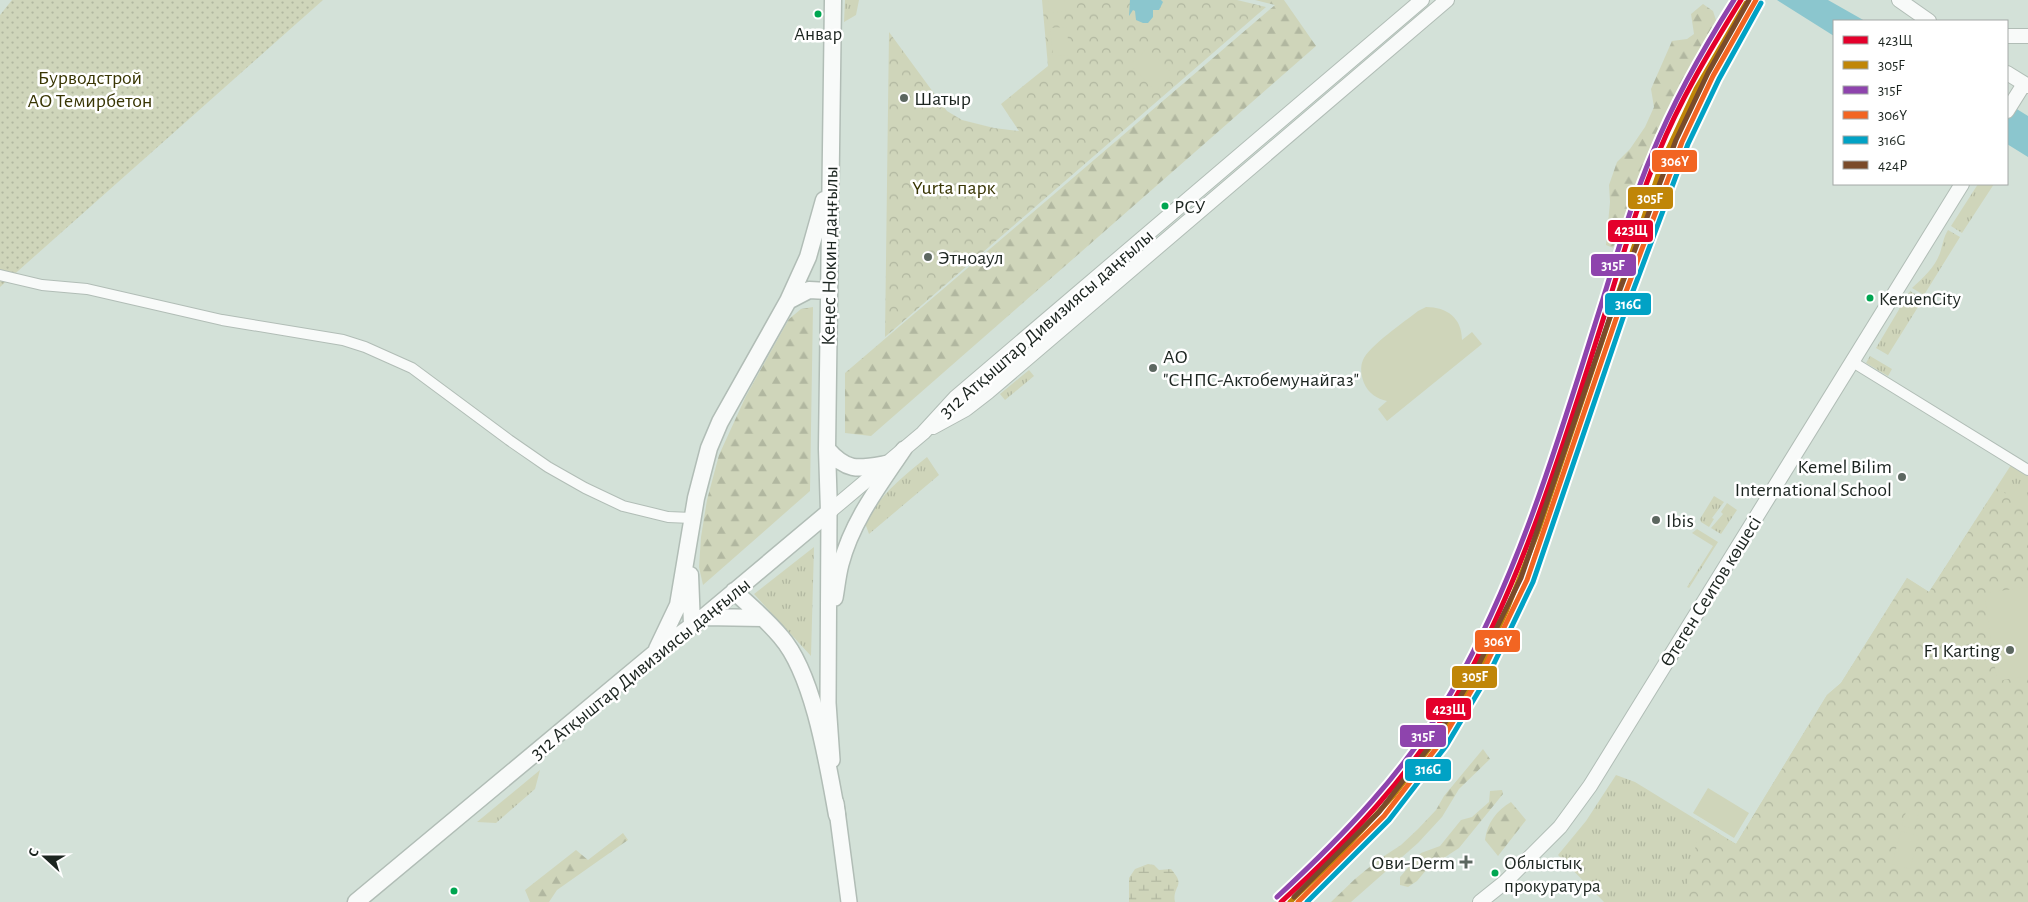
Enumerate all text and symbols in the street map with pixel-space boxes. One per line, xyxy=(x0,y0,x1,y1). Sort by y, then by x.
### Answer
marker: Анвар xyxy=(813,9,823,19)
legend xyxy=(1833,20,2008,185)
place label: Анвар xyxy=(794,25,842,44)
text: 423Щ xyxy=(1878,33,1912,48)
text: 305F xyxy=(1878,58,1905,73)
park label: Бурводстрой АО Темирбетон xyxy=(28,68,152,111)
text: 315F xyxy=(1878,83,1903,98)
place label: Шатыр xyxy=(914,89,971,109)
marker: Шатыр xyxy=(898,92,910,104)
text: 306Y xyxy=(1878,108,1907,123)
text: 316G xyxy=(1878,133,1905,148)
line badge: 306Y xyxy=(1651,149,1698,173)
text: 306Y xyxy=(1661,155,1689,169)
text: 424Р xyxy=(1878,158,1907,173)
street label: Кеңес Нокин даңғылы xyxy=(818,166,842,346)
park label: Yurta парк xyxy=(912,178,996,198)
line badge: 305F xyxy=(1627,186,1674,210)
text: 305F xyxy=(1637,192,1663,206)
place label: РСУ xyxy=(1174,198,1206,217)
marker: РСУ xyxy=(1160,201,1170,211)
line badge: 423Щ xyxy=(1607,219,1654,243)
text: 423Щ xyxy=(1614,224,1648,238)
street label: 312 Атқыштар Дивизиясы даңғылы xyxy=(936,226,1158,422)
place label: Этноаул xyxy=(938,248,1004,268)
marker: Этноаул xyxy=(922,251,934,263)
line badge: 315F xyxy=(1590,253,1637,277)
text: 315F xyxy=(1601,259,1625,273)
place label: KeruenCity xyxy=(1879,290,1961,309)
line badge: 316G xyxy=(1604,292,1652,316)
marker: KeruenCity xyxy=(1865,293,1875,303)
text: 316G xyxy=(1615,298,1641,312)
place label: АО "СНПС-Актобемунайгаз" xyxy=(1163,347,1359,390)
marker: АО "СНПС-Актобемунайгаз" xyxy=(1147,362,1159,374)
place label: Kemel Bilim International School xyxy=(1735,457,1892,500)
marker: Kemel Bilim International School xyxy=(1896,471,1908,483)
place label: Ibis xyxy=(1666,511,1694,531)
street label: Өтеген Сеитов көшесі xyxy=(1656,513,1765,670)
marker: Ibis xyxy=(1650,514,1662,526)
street label: 312 Атқыштар Дивизиясы даңғылы xyxy=(527,574,754,764)
line badge: 306Y xyxy=(1474,629,1521,653)
text: 306Y xyxy=(1484,635,1512,649)
place label: F1 Karting xyxy=(1924,641,2000,661)
marker: F1 Karting xyxy=(2004,644,2016,656)
line badge: 305F xyxy=(1451,665,1498,689)
text: 305F xyxy=(1462,670,1488,684)
line badge: 423Щ xyxy=(1425,697,1472,721)
text: 423Щ xyxy=(1432,703,1466,717)
line badge: 315F xyxy=(1399,724,1447,748)
text: 315F xyxy=(1411,730,1435,744)
line badge: 316G xyxy=(1404,758,1452,782)
text: 316G xyxy=(1415,763,1441,777)
north arrow xyxy=(20,832,70,882)
text: С xyxy=(26,846,42,859)
place label: Ови-Derm xyxy=(1371,853,1455,873)
place label: Облыстық прокуратура xyxy=(1504,854,1601,896)
marker: Ови-Derm xyxy=(1459,855,1473,869)
marker: Облыстық прокуратура xyxy=(1490,868,1500,878)
unlabelled marker xyxy=(449,886,459,896)

